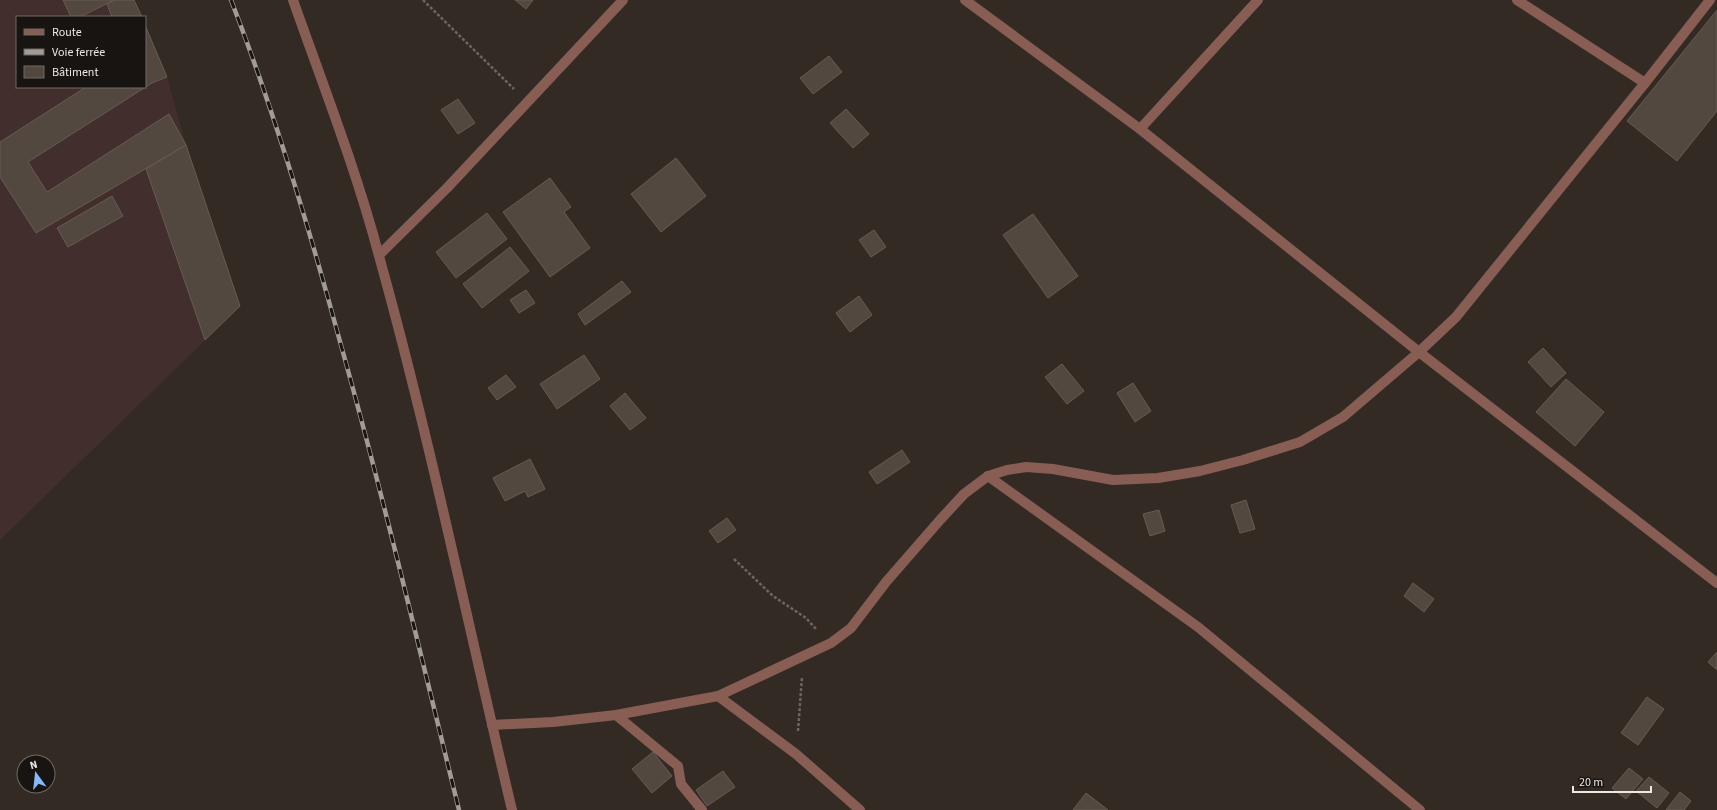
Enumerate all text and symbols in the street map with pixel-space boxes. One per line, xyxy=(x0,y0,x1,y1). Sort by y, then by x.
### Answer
legend xyxy=(16,16,146,88)
text: Route xyxy=(52,24,82,41)
text: Voie ferrée xyxy=(52,44,105,61)
text: Bâtiment xyxy=(52,64,98,81)
north arrow xyxy=(16,754,56,794)
text: N xyxy=(28,757,39,773)
scale bar xyxy=(1573,768,1651,794)
text: 20 m xyxy=(1579,774,1603,791)

